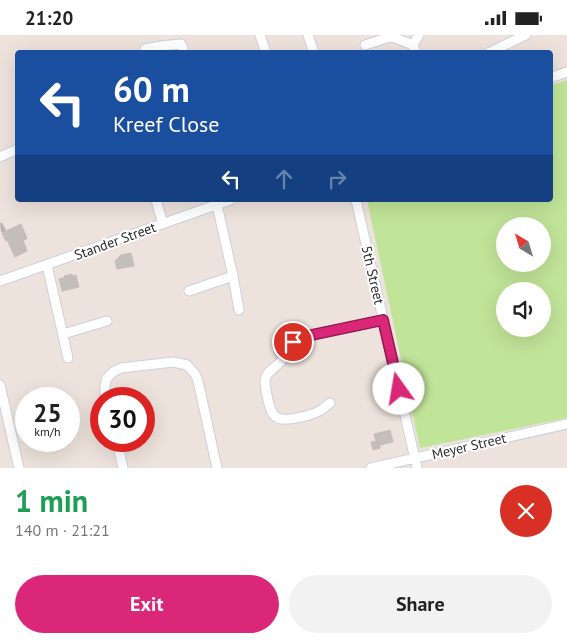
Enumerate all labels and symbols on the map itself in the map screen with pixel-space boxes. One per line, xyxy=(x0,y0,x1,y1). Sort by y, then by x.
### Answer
north arrow xyxy=(496,217,551,273)
street label: Stander Street xyxy=(72,218,159,264)
street label: 5th Street xyxy=(358,244,389,306)
pin xyxy=(272,321,314,363)
position arrow xyxy=(372,362,424,414)
speed limit sign: 30 xyxy=(90,387,155,452)
street label: Meyer Street xyxy=(430,429,508,463)

